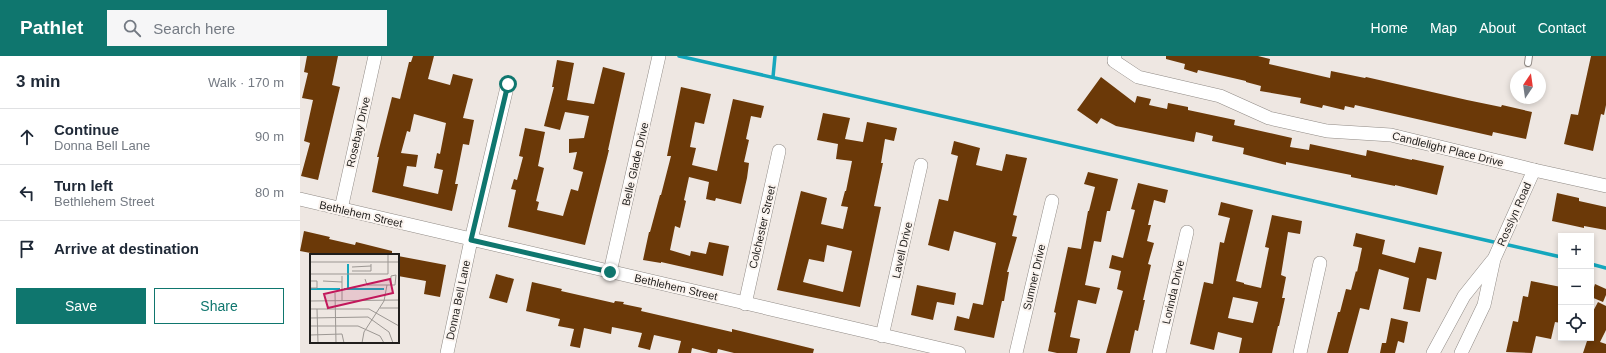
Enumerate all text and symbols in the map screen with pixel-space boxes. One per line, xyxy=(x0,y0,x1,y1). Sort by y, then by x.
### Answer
search box xyxy=(107,10,387,46)
text: Pathlet xyxy=(20,17,83,38)
icon: search xyxy=(121,17,143,39)
text: Search here xyxy=(153,20,235,37)
text: Home xyxy=(1371,20,1408,36)
text: Map xyxy=(1430,20,1457,36)
text: About xyxy=(1479,20,1516,36)
text: Contact xyxy=(1538,20,1586,36)
north arrow xyxy=(1510,68,1546,104)
text: 3 min xyxy=(16,72,60,91)
text: Walk · 170 m xyxy=(208,75,284,90)
route start xyxy=(499,75,517,93)
street label: Rosebay Drive xyxy=(344,96,372,168)
text: Continue xyxy=(54,121,119,138)
street label: Belle Glade Drive xyxy=(620,121,650,207)
icon: ahead xyxy=(16,126,38,148)
text: 90 m xyxy=(255,129,284,144)
street label: Candlelight Place Drive xyxy=(1391,129,1505,169)
text: Donna Bell Lane xyxy=(54,138,150,153)
text: Turn left xyxy=(54,177,113,194)
street label: Rosslyn Road xyxy=(1495,180,1533,248)
icon: left xyxy=(16,182,38,204)
street label: Colchester Street xyxy=(747,184,777,270)
text: 80 m xyxy=(255,185,284,200)
text: Bethlehem Street xyxy=(54,194,154,209)
street label: Bethlehem Street xyxy=(318,199,404,229)
street label: Lavell Drive xyxy=(890,221,914,279)
map controls xyxy=(1558,233,1594,341)
button: + xyxy=(1558,233,1594,269)
icon: arrive xyxy=(16,238,38,260)
text: Arrive at destination xyxy=(54,240,199,257)
street label: Sumner Drive xyxy=(1021,243,1047,311)
inset map xyxy=(310,254,399,343)
street label: Donna Bell Lane xyxy=(444,259,472,341)
street label: Lorinda Drive xyxy=(1160,259,1186,325)
route end xyxy=(601,263,619,281)
button: − xyxy=(1558,269,1594,305)
street label: Bethlehem Street xyxy=(633,272,719,302)
button: Save xyxy=(16,288,146,324)
button: Share xyxy=(154,288,284,324)
button: locate xyxy=(1558,305,1594,341)

